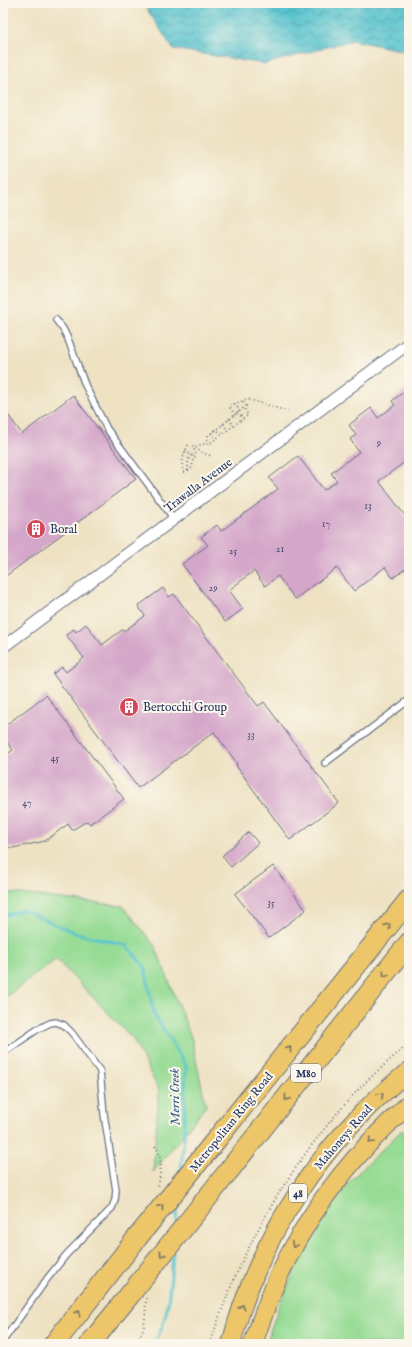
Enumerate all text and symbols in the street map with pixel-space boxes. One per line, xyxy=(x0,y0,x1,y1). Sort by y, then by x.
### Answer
house number: 9 xyxy=(376,437,381,450)
street label: Trawalla Avenue xyxy=(161,455,236,516)
house number: 13 xyxy=(364,500,372,513)
building icon: Boral xyxy=(25,518,47,540)
house number: 17 xyxy=(322,518,331,531)
place label: Boral xyxy=(50,522,78,537)
house number: 21 xyxy=(276,543,284,556)
house number: 25 xyxy=(229,545,238,558)
house number: 29 xyxy=(208,582,218,595)
building icon: Bertocchi Group xyxy=(118,696,140,718)
place label: Bertocchi Group xyxy=(143,700,228,716)
house number: 33 xyxy=(247,729,255,742)
house number: 45 xyxy=(51,752,60,765)
house number: 47 xyxy=(22,797,32,810)
house number: 35 xyxy=(267,897,275,910)
one-way arrow xyxy=(383,924,390,931)
one-way arrow xyxy=(382,969,389,976)
one-way arrow xyxy=(284,1047,291,1054)
road number: M80 xyxy=(291,1064,321,1082)
water label: Merri Creek xyxy=(166,1067,184,1126)
street label: Metropolitan Ring Road xyxy=(186,1069,277,1176)
one-way arrow xyxy=(376,1092,384,1099)
one-way arrow xyxy=(284,1093,291,1100)
street label: Mahoneys Road xyxy=(311,1101,376,1173)
one-way arrow xyxy=(368,1136,376,1144)
road number: 48 xyxy=(289,1184,307,1202)
one-way arrow xyxy=(157,1205,164,1212)
one-way arrow xyxy=(291,1241,299,1249)
one-way arrow xyxy=(159,1250,166,1257)
one-way arrow xyxy=(238,1303,246,1310)
one-way arrow xyxy=(73,1311,80,1318)

